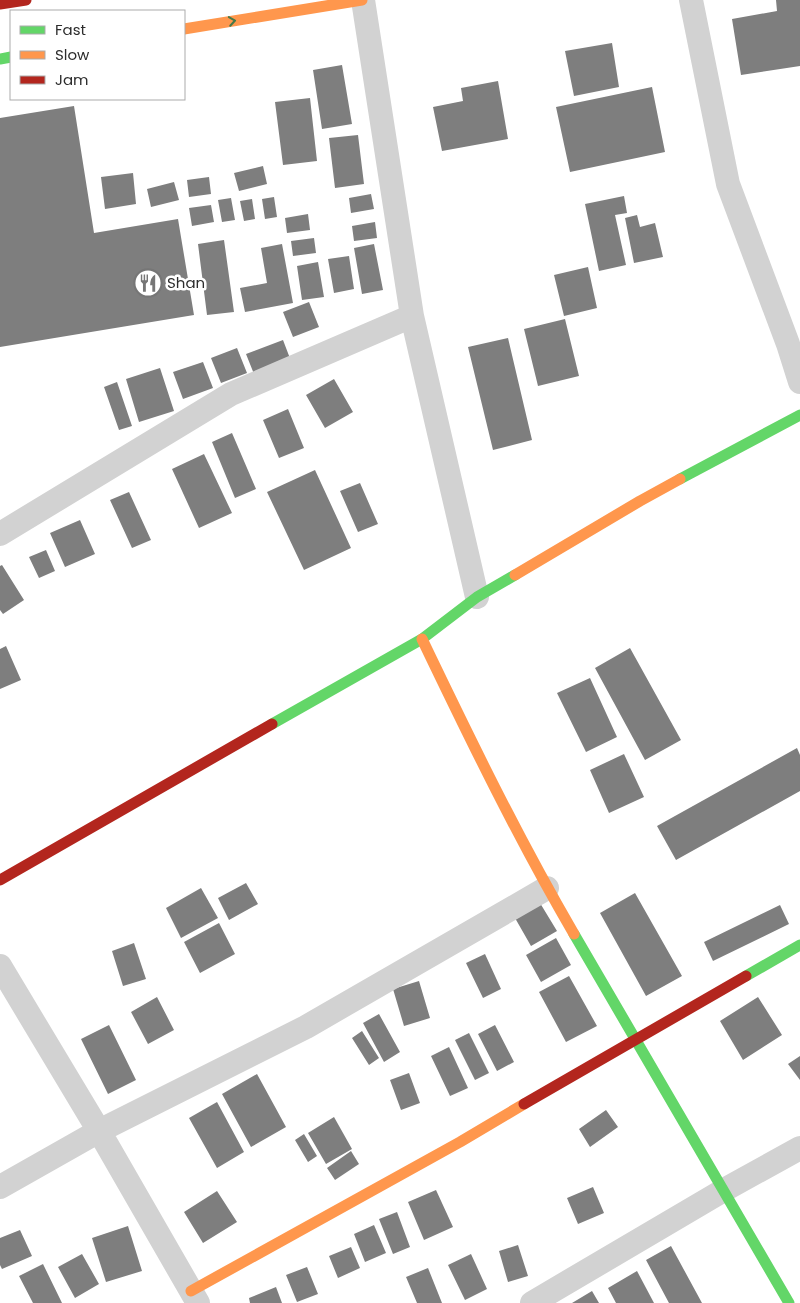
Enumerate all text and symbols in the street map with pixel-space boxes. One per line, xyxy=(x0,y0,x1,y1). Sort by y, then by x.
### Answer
legend xyxy=(10,10,185,100)
one-way arrow xyxy=(228,16,236,27)
text: Fast xyxy=(55,19,86,40)
text: Slow xyxy=(55,44,90,65)
text: Jam xyxy=(55,69,89,90)
restaurant icon: Shan xyxy=(133,268,163,298)
place label: Shan xyxy=(167,272,205,293)

